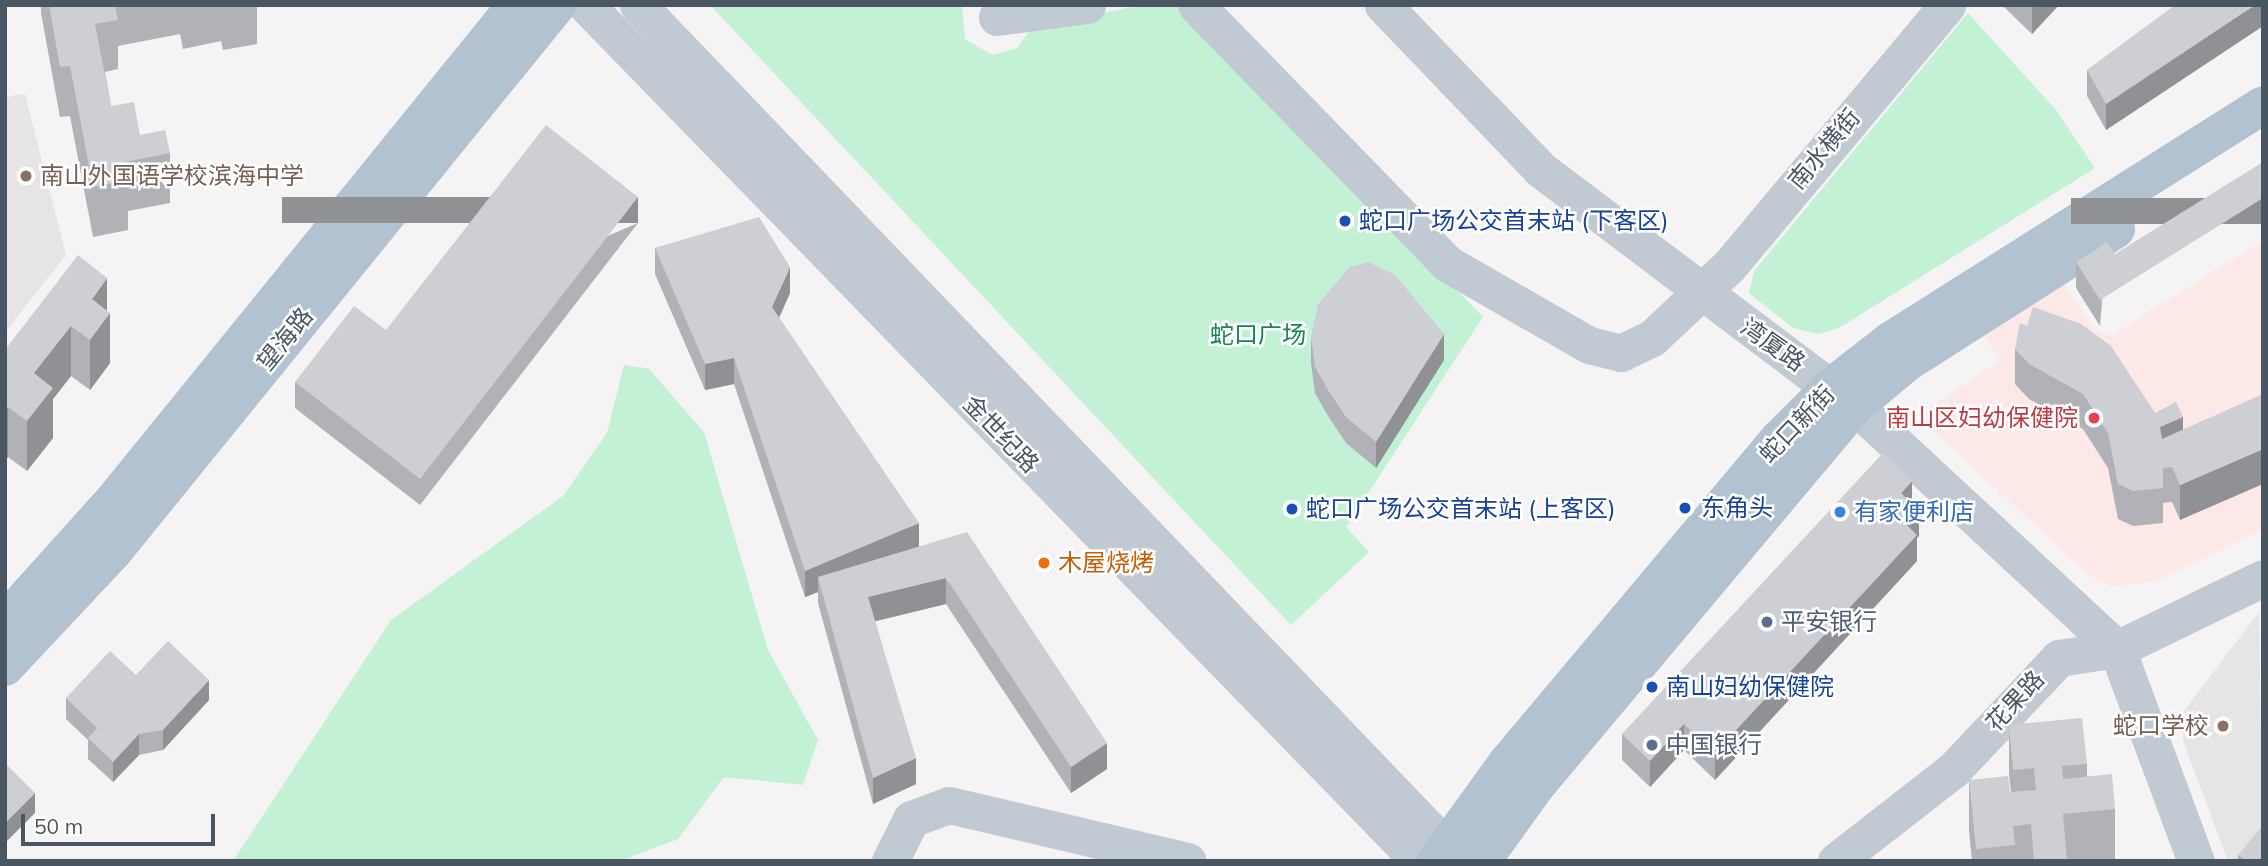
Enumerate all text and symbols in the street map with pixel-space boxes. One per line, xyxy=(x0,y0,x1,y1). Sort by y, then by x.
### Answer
street label: 南水横街 xyxy=(1782,103,1866,195)
place label: 南山外国语学校滨海中学 xyxy=(40,162,304,190)
marker: 南山外国语学校滨海中学 xyxy=(18,168,34,184)
place label: 蛇口广场公交首末站 (下客区) xyxy=(1359,207,1669,235)
marker: 蛇口广场公交首末站 (下客区) xyxy=(1337,213,1353,229)
street label: 望海路 xyxy=(251,302,319,376)
street label: 湾厦路 xyxy=(1735,313,1811,377)
park label: 蛇口广场 xyxy=(1210,321,1306,349)
street label: 蛇口新街 xyxy=(1753,379,1841,469)
street label: 金世纪路 xyxy=(957,389,1045,479)
place label: 南山区妇幼保健院 xyxy=(1886,404,2078,432)
marker: 南山区妇幼保健院 xyxy=(2084,408,2104,428)
place label: 东角头 xyxy=(1701,494,1773,522)
place label: 蛇口广场公交首末站 (上客区) xyxy=(1306,495,1616,523)
marker: 东角头 xyxy=(1675,498,1695,518)
place label: 有家便利店 xyxy=(1854,498,1974,526)
marker: 蛇口广场公交首末站 (上客区) xyxy=(1284,501,1300,517)
marker: 有家便利店 xyxy=(1832,504,1848,520)
place label: 木屋烧烤 xyxy=(1058,549,1154,577)
marker: 木屋烧烤 xyxy=(1036,555,1052,571)
place label: 平安银行 xyxy=(1781,608,1877,636)
marker: 平安银行 xyxy=(1759,614,1775,630)
street label: 花果路 xyxy=(1980,665,2050,737)
place label: 南山妇幼保健院 xyxy=(1666,673,1834,701)
marker: 南山妇幼保健院 xyxy=(1644,679,1660,695)
place label: 蛇口学校 xyxy=(2113,712,2209,740)
marker: 蛇口学校 xyxy=(2215,718,2231,734)
place label: 中国银行 xyxy=(1666,731,1762,759)
marker: 中国银行 xyxy=(1644,737,1660,753)
scale bar xyxy=(24,800,219,844)
text: 50 m xyxy=(34,813,83,839)

